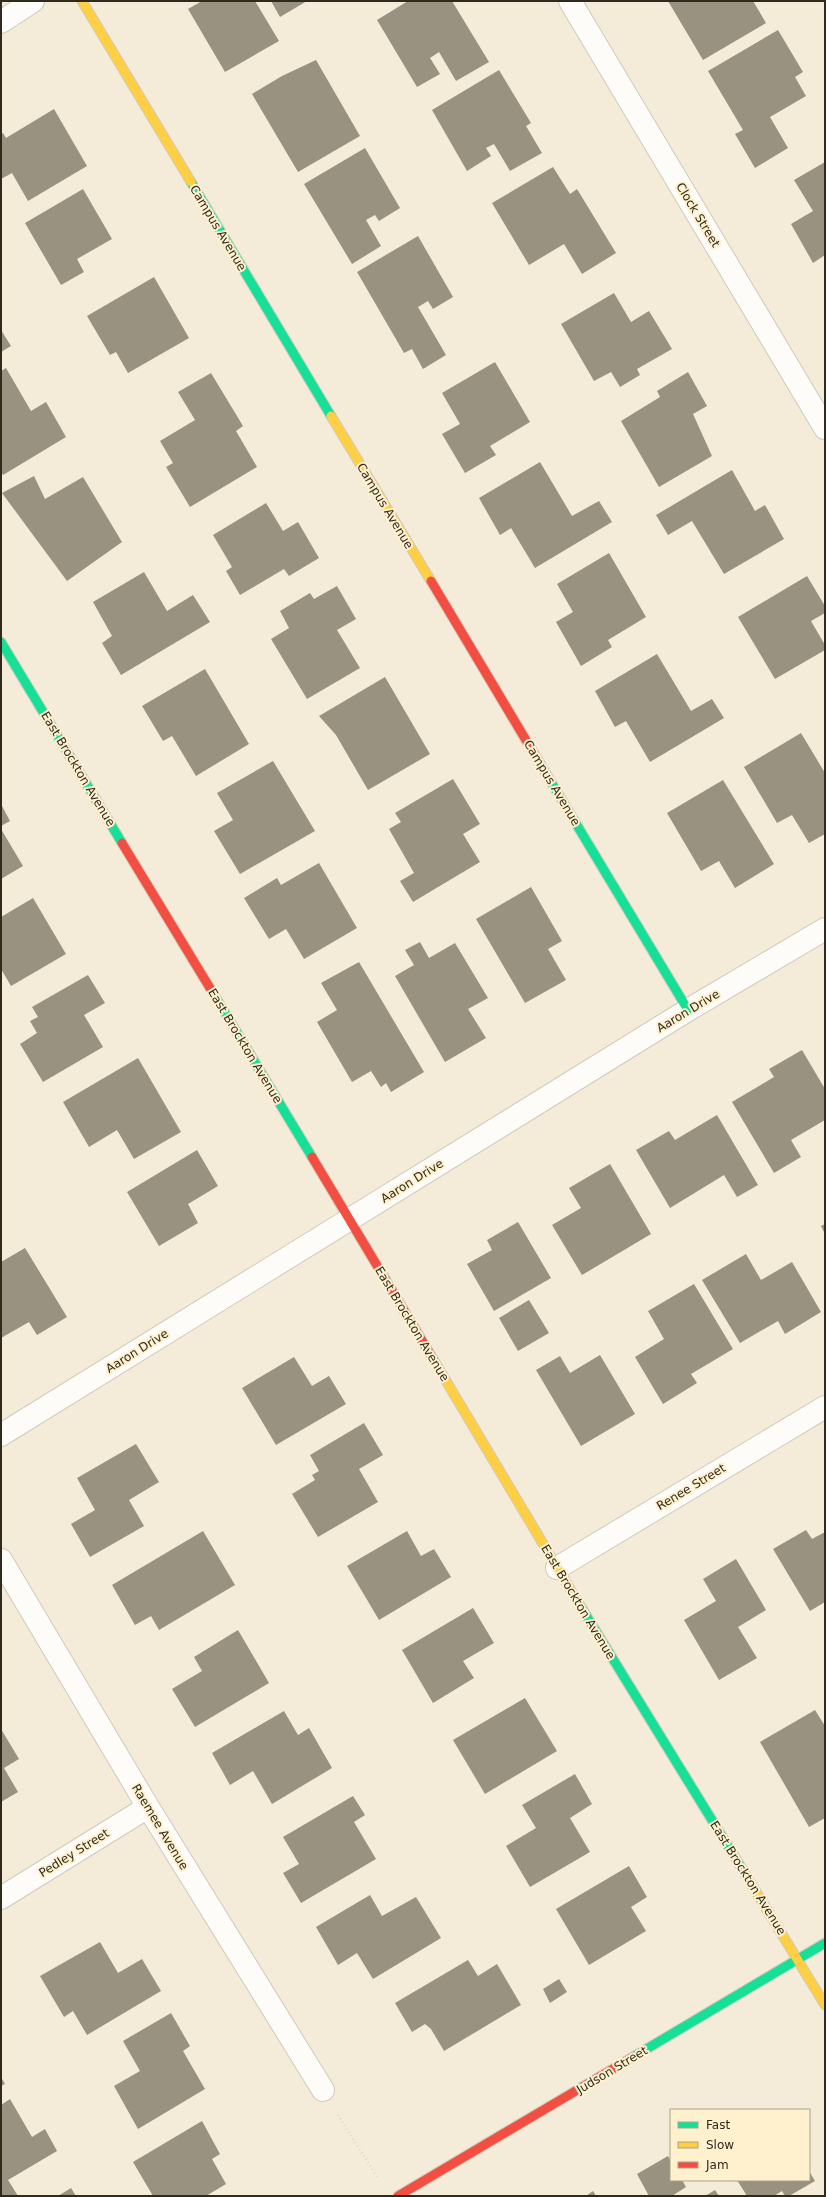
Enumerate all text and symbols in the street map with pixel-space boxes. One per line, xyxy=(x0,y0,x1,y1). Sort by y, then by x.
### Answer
street label: Clock Street xyxy=(673,180,723,250)
street label: Campus Avenue xyxy=(187,183,249,273)
street label: Campus Avenue xyxy=(354,461,416,551)
street label: East Brockton Avenue xyxy=(38,709,118,829)
street label: Campus Avenue xyxy=(521,738,583,828)
street label: East Brockton Avenue xyxy=(205,986,285,1106)
street label: Aaron Drive xyxy=(654,987,722,1035)
street label: Aaron Drive xyxy=(378,1156,446,1206)
street label: East Brockton Avenue xyxy=(372,1264,452,1384)
street label: Aaron Drive xyxy=(103,1326,171,1376)
street label: Renee Street xyxy=(654,1461,728,1513)
street label: East Brockton Avenue xyxy=(538,1542,618,1662)
street label: Raemee Avenue xyxy=(129,1782,191,1872)
street label: East Brockton Avenue xyxy=(707,1819,789,1937)
street label: Pedley Street xyxy=(36,1826,112,1880)
street label: Judson Street xyxy=(573,2043,650,2097)
legend xyxy=(670,2109,810,2181)
text: Fast xyxy=(706,2118,730,2132)
text: Slow xyxy=(706,2138,734,2152)
text: Jam xyxy=(705,2158,729,2172)

